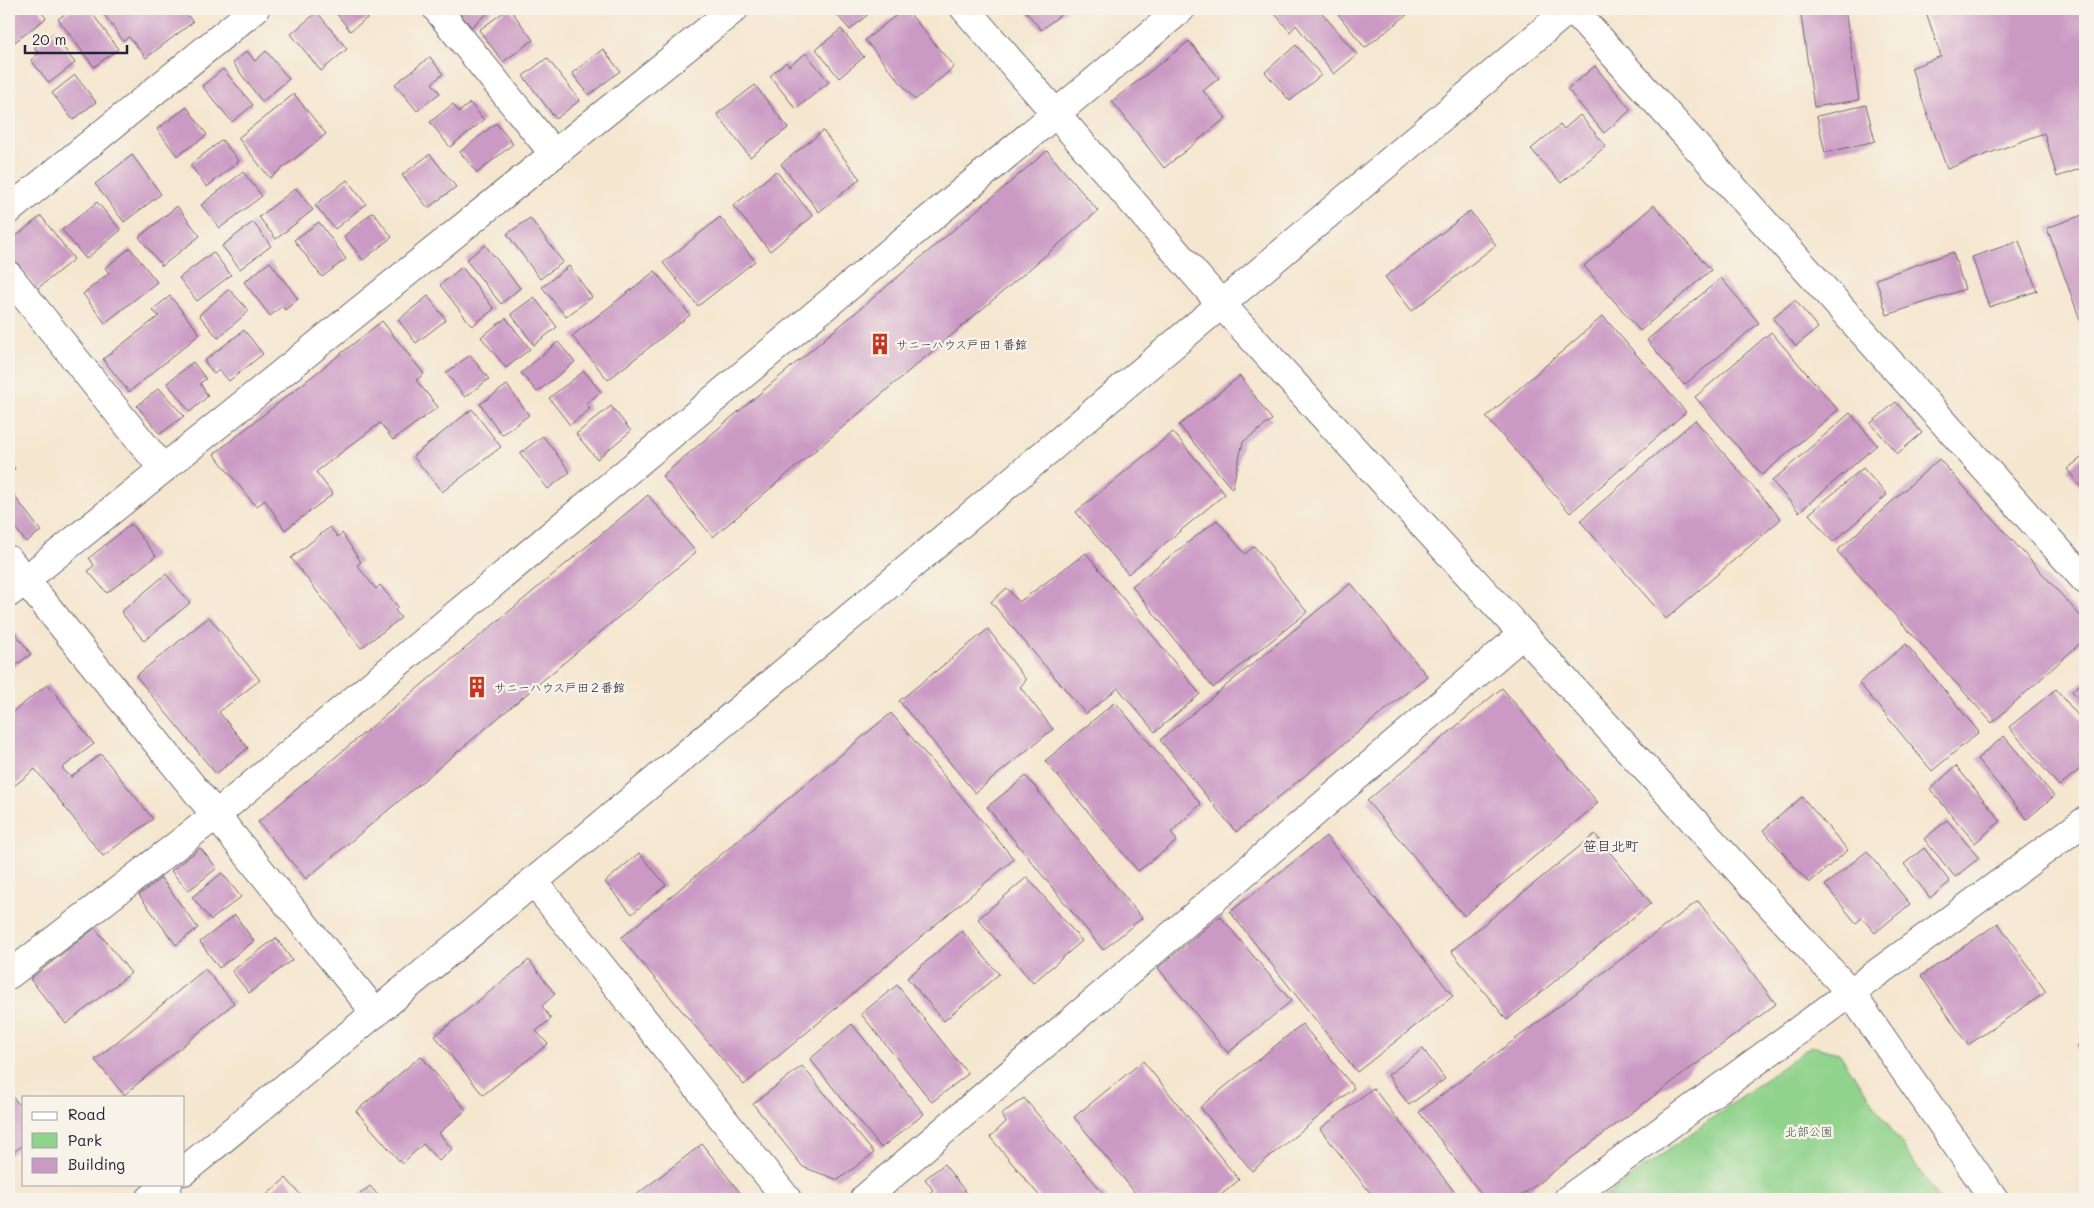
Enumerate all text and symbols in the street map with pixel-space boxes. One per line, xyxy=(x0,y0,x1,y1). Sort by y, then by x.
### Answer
scale bar xyxy=(25,22,128,54)
text: 20 m xyxy=(32,29,66,49)
building icon: サニーハウス戸田１番館 xyxy=(867,331,893,357)
place label: サニーハウス戸田１番館 xyxy=(896,336,1027,352)
building icon: サニーハウス戸田２番館 xyxy=(464,674,490,700)
place label: サニーハウス戸田２番館 xyxy=(494,679,625,695)
district label: 笹目北町 xyxy=(1583,836,1639,855)
legend xyxy=(22,1096,185,1186)
text: Road xyxy=(68,1104,105,1124)
park label: 北部公園 xyxy=(1785,1123,1833,1139)
text: Park xyxy=(68,1130,102,1150)
text: Building xyxy=(68,1154,125,1174)

